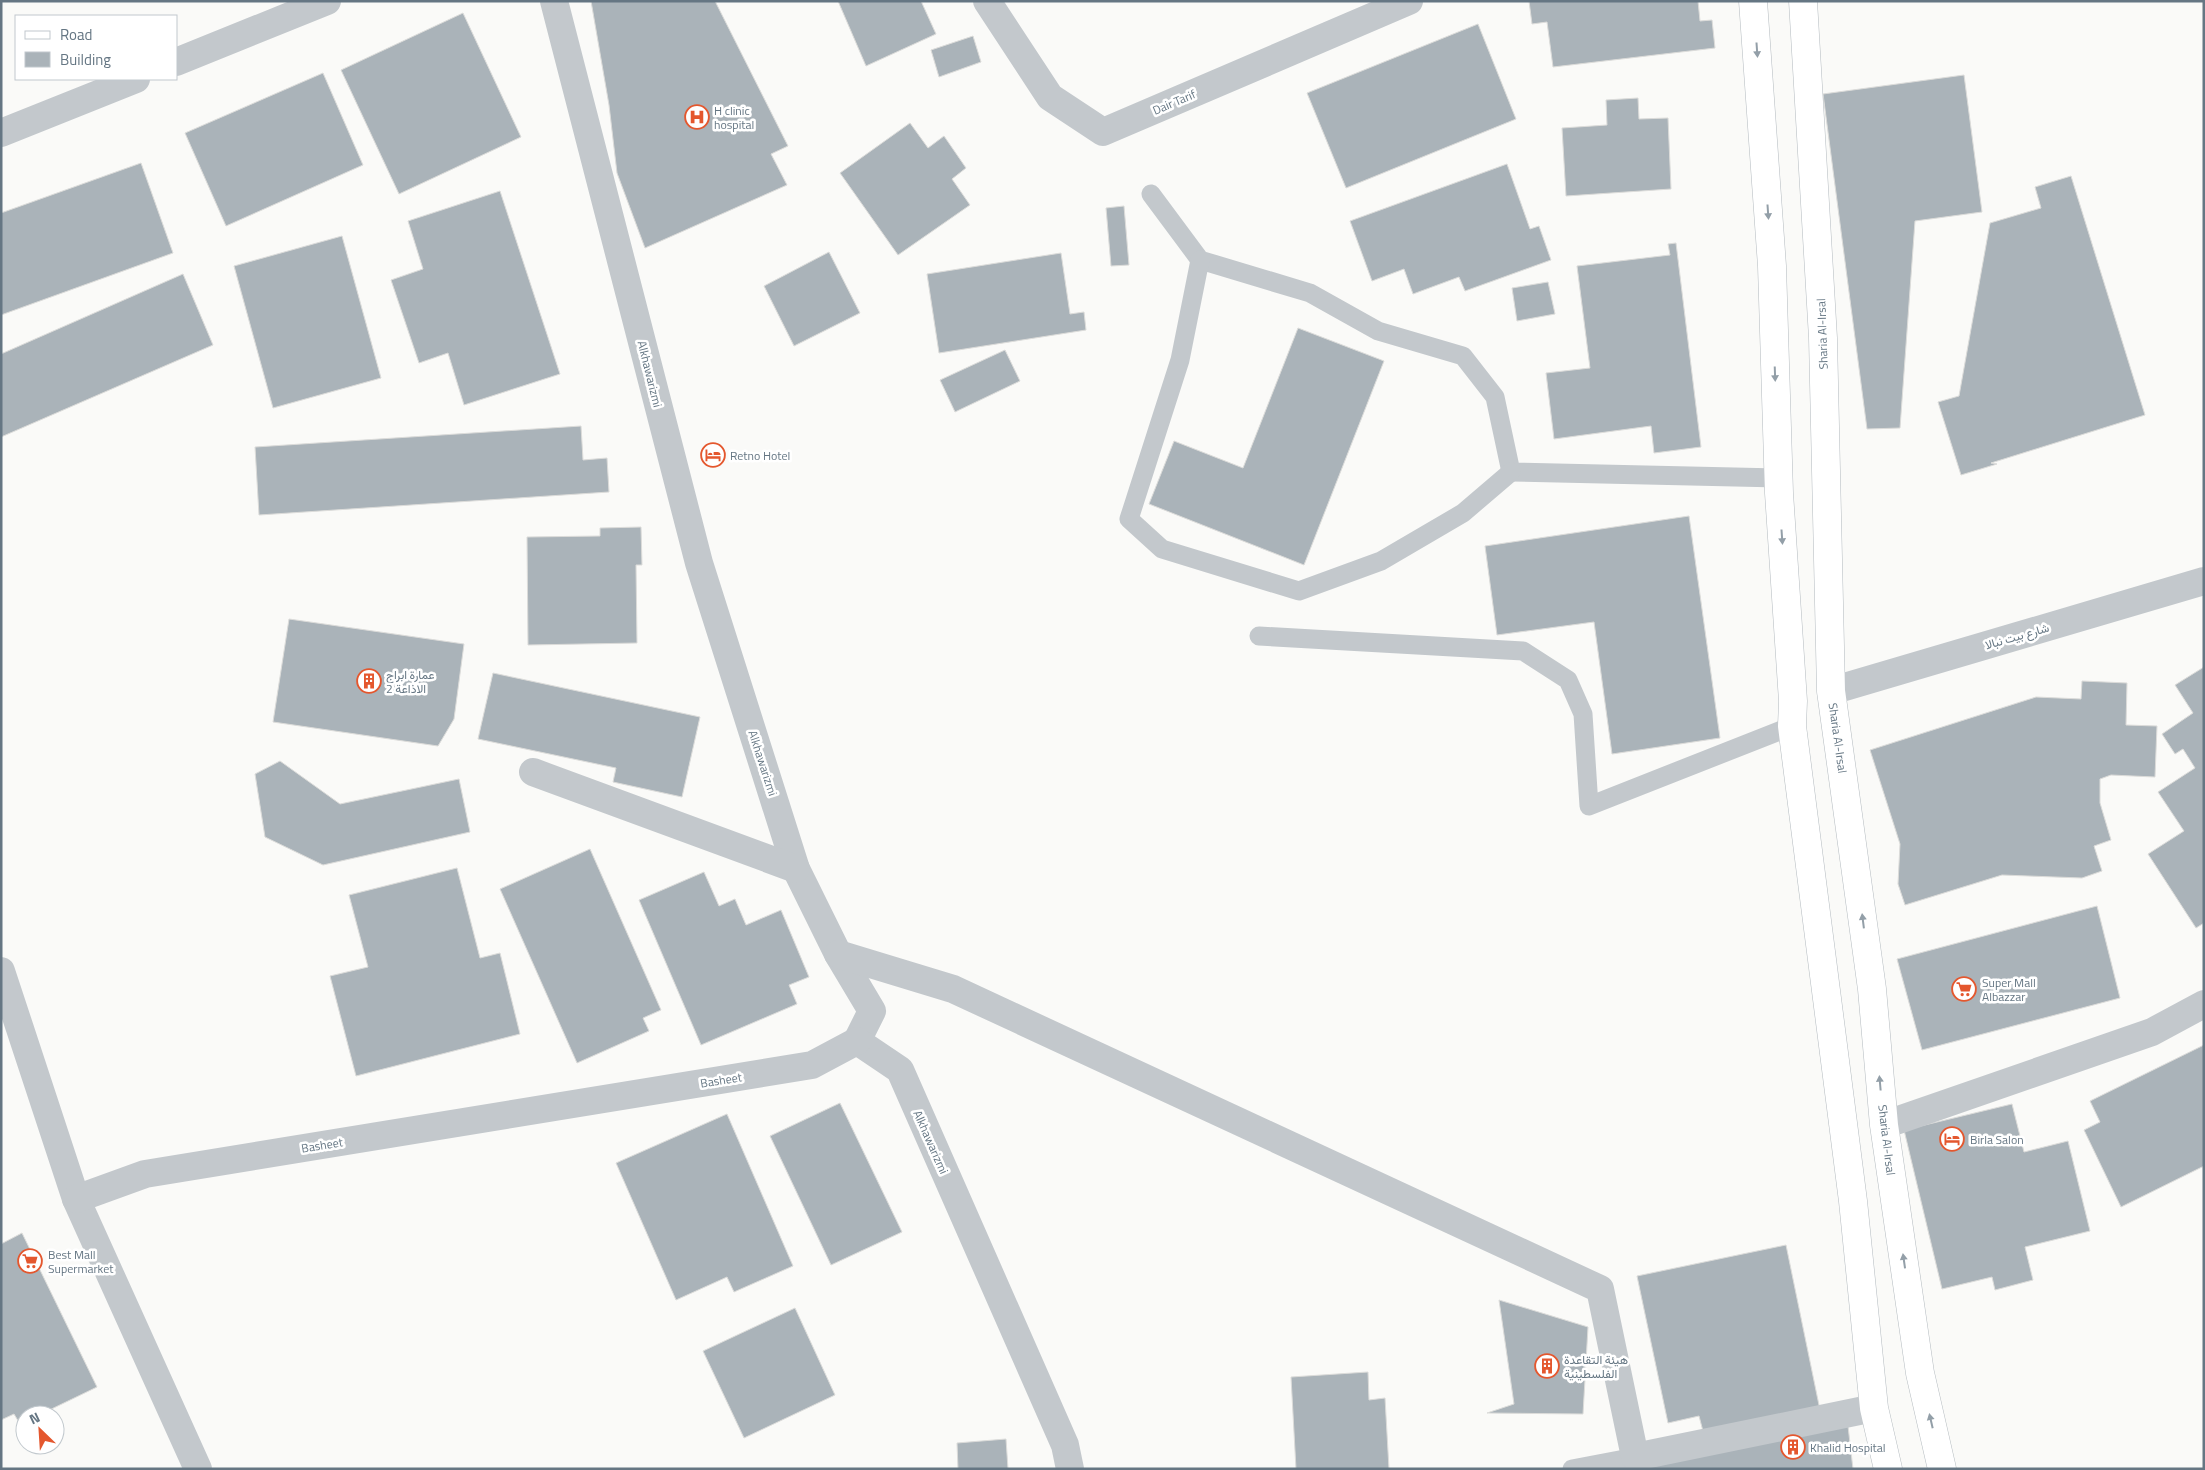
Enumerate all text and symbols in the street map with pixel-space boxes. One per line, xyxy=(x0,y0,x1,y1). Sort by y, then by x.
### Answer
legend xyxy=(15,15,178,80)
text: Road xyxy=(60,23,92,46)
one-way arrow xyxy=(1753,42,1761,58)
text: Building xyxy=(60,48,111,71)
street label: Dair Tarif xyxy=(1149,84,1199,120)
place label: H clinic hospital xyxy=(714,101,754,134)
hospital icon: H clinic hospital xyxy=(684,104,710,130)
one-way arrow xyxy=(1764,204,1772,220)
street label: Sharia Al-Irsal xyxy=(1811,298,1833,370)
street label: Alkhawarizmi xyxy=(633,339,667,409)
one-way arrow xyxy=(1772,367,1780,383)
hotel icon: Retno Hotel xyxy=(700,442,726,468)
place label: Retno Hotel xyxy=(730,446,790,465)
one-way arrow xyxy=(1778,529,1786,545)
street label: شارع بيت نبالا xyxy=(1983,618,2051,654)
place label: عمارة ابراج الاذاعة 2 xyxy=(386,665,435,698)
building icon: عمارة ابراج الاذاعة 2 xyxy=(356,668,382,694)
street label: Sharia Al-Irsal xyxy=(1824,702,1852,774)
street label: Alkhawarizmi xyxy=(743,728,783,798)
one-way arrow xyxy=(1859,913,1867,929)
place label: Super Mall Albazzar xyxy=(1982,973,2036,1006)
supermarket icon: Super Mall Albazzar xyxy=(1951,976,1977,1002)
street label: Basheet xyxy=(699,1067,744,1093)
one-way arrow xyxy=(1876,1074,1884,1090)
street label: Sharia Al-Irsal xyxy=(1873,1104,1901,1176)
street label: Alkhawarizmi xyxy=(908,1107,954,1177)
hotel icon: Birla Salon xyxy=(1939,1126,1965,1152)
place label: Birla Salon xyxy=(1970,1130,2024,1149)
street label: Basheet xyxy=(300,1132,345,1158)
place label: Best Mall Supermarket xyxy=(48,1245,114,1278)
supermarket icon: Best Mall Supermarket xyxy=(17,1248,43,1274)
one-way arrow xyxy=(1900,1253,1908,1269)
place label: هيئة التقاعدة الفلسطينية xyxy=(1564,1350,1628,1383)
building icon: هيئة التقاعدة الفلسطينية xyxy=(1534,1353,1560,1379)
north arrow xyxy=(15,1405,65,1455)
text: N xyxy=(25,1406,43,1429)
one-way arrow xyxy=(1927,1414,1935,1429)
building icon: Khalid Hospital xyxy=(1780,1434,1806,1460)
place label: Khalid Hospital xyxy=(1810,1438,1886,1457)

